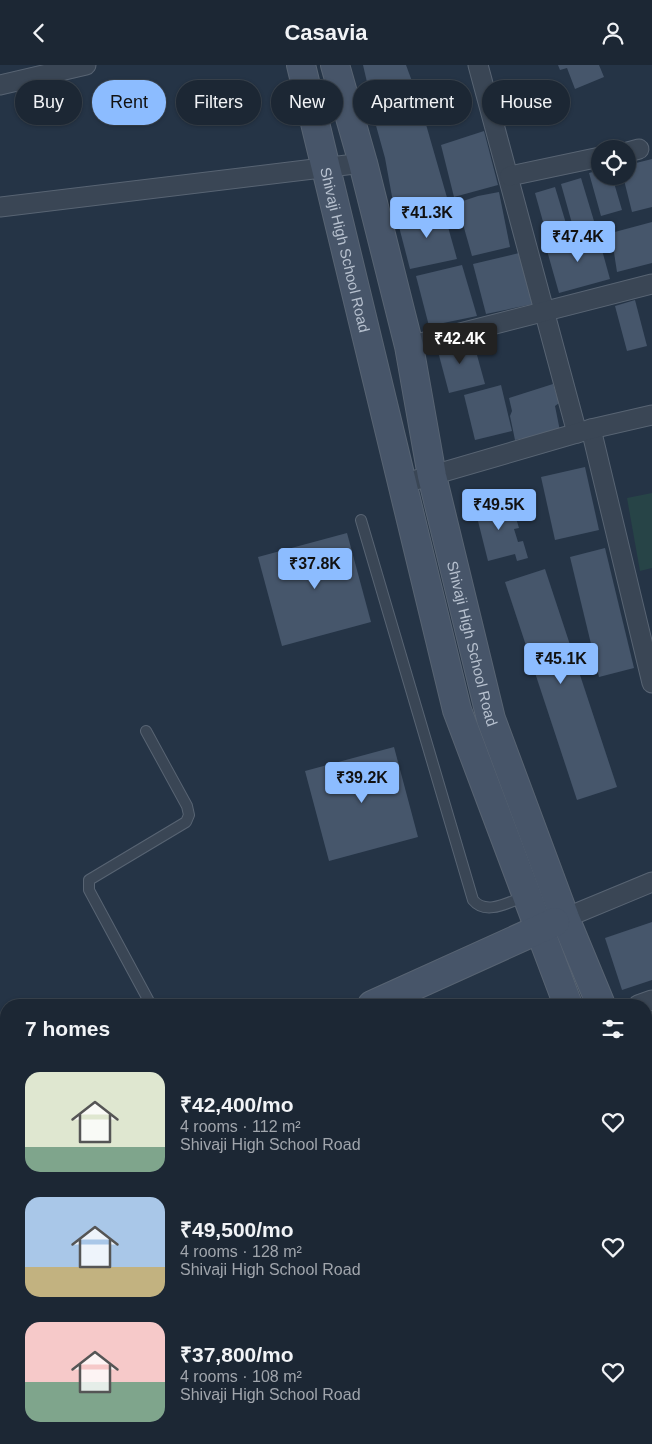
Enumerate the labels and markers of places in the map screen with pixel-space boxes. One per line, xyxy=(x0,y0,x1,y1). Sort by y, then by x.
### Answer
pin: ₹41.3K xyxy=(386,197,468,239)
pin: ₹47.4K xyxy=(537,221,619,263)
pin: ₹42.4K xyxy=(419,323,501,365)
pin: ₹49.5K xyxy=(458,489,540,531)
pin: ₹37.8K xyxy=(274,547,356,590)
pin: ₹45.1K xyxy=(520,643,602,685)
pin: ₹39.2K xyxy=(321,761,403,804)

